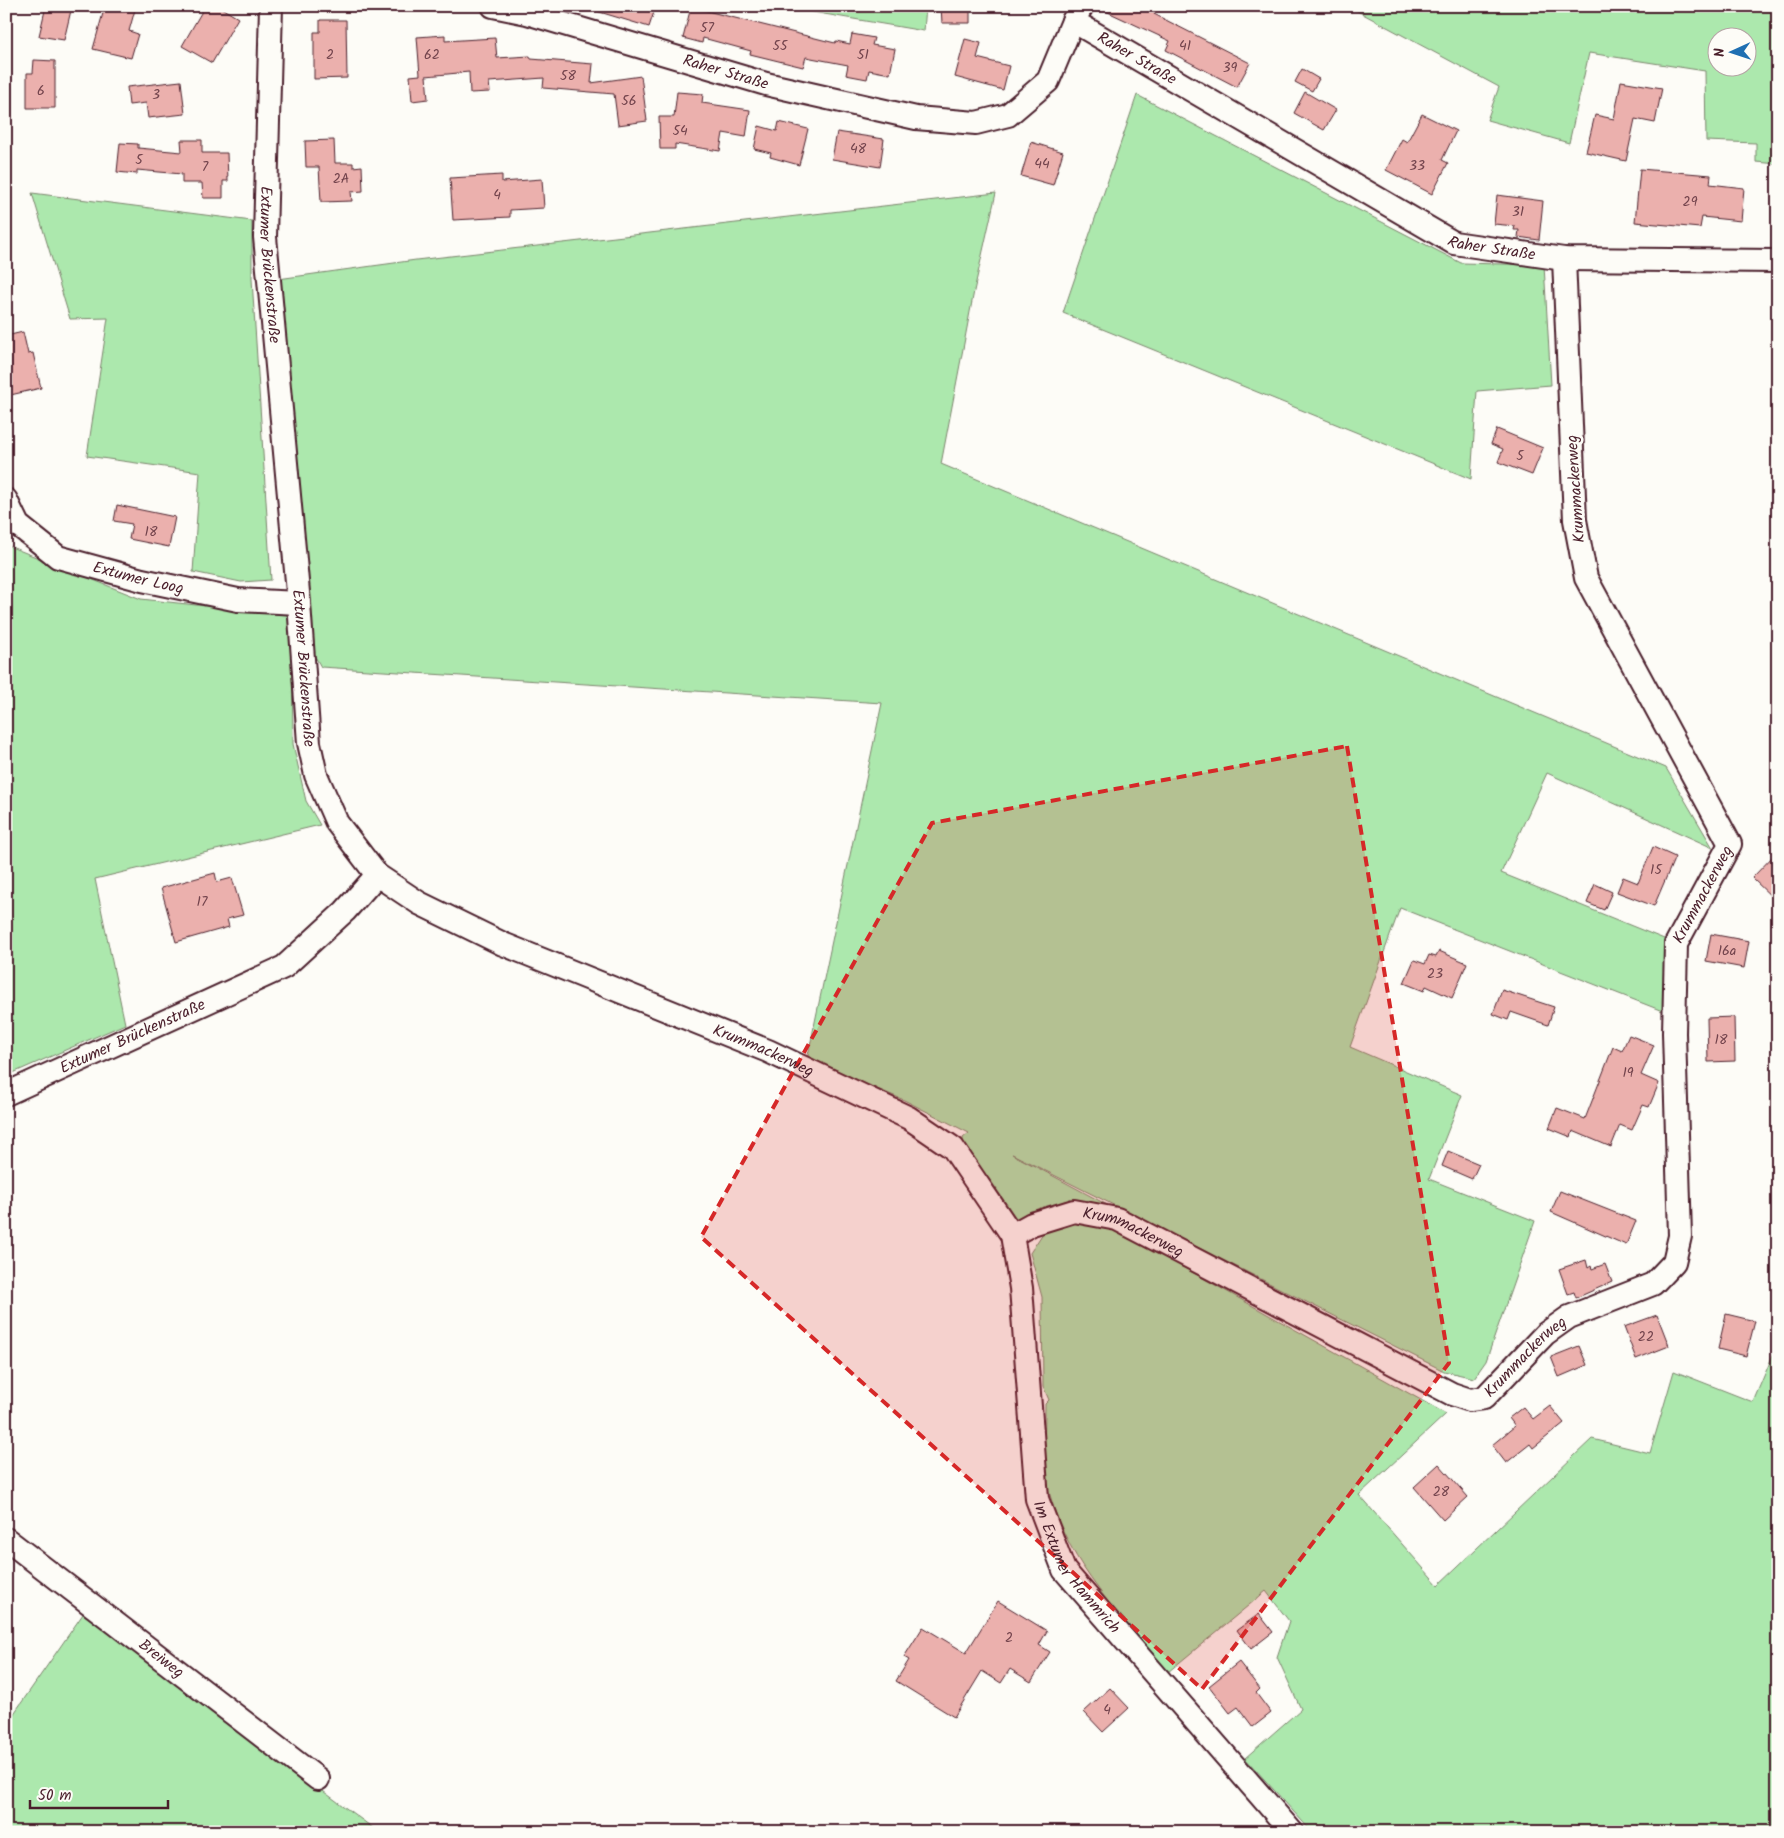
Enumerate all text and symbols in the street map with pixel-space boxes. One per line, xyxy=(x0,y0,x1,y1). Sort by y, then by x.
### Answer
house number: 57 xyxy=(700,17,715,39)
street label: Raher Straße xyxy=(1092,25,1181,91)
north arrow xyxy=(1706,28,1756,78)
house number: 55 xyxy=(772,35,789,57)
house number: 41 xyxy=(1179,35,1191,57)
house number: 2 xyxy=(326,44,334,66)
house number: 62 xyxy=(424,44,440,66)
house number: 51 xyxy=(857,44,869,66)
street label: Raher Straße xyxy=(680,47,772,97)
text: N xyxy=(1709,47,1731,58)
house number: 39 xyxy=(1223,57,1238,79)
house number: 58 xyxy=(560,65,577,87)
house number: 6 xyxy=(37,80,45,102)
house number: 3 xyxy=(152,84,160,106)
house number: 56 xyxy=(621,90,637,112)
house number: 54 xyxy=(672,120,688,142)
house number: 48 xyxy=(850,138,867,160)
house number: 5 xyxy=(135,149,144,171)
house number: 44 xyxy=(1034,153,1050,175)
house number: 33 xyxy=(1409,155,1425,177)
house number: 7 xyxy=(202,156,209,178)
house number: 2A xyxy=(333,168,349,190)
house number: 4 xyxy=(493,184,501,206)
street label: Extumer Brückenstraße xyxy=(252,186,287,345)
house number: 29 xyxy=(1683,191,1698,213)
house number: 31 xyxy=(1512,201,1524,223)
street label: Raher Straße xyxy=(1442,229,1537,267)
street label: Krummackerweg xyxy=(1560,434,1592,544)
house number: 5 xyxy=(1516,445,1525,467)
house number: 18 xyxy=(145,521,158,543)
street label: Extumer Loog xyxy=(90,555,186,601)
street label: Extumer Brückenstraße xyxy=(285,588,322,749)
street label: Krummackerweg xyxy=(1666,841,1739,948)
house number: 15 xyxy=(1650,859,1663,881)
house number: 17 xyxy=(197,891,208,913)
house number: 16a xyxy=(1718,940,1736,962)
house number: 23 xyxy=(1427,963,1443,985)
street label: Extumer Brückenstraße xyxy=(55,992,209,1080)
street label: Krummackerweg xyxy=(709,1017,818,1084)
house number: 18 xyxy=(1715,1029,1728,1051)
house number: 19 xyxy=(1622,1062,1634,1084)
street label: Krummackerweg xyxy=(1081,1200,1188,1264)
street label: Krummackerweg xyxy=(1478,1310,1572,1404)
house number: 22 xyxy=(1638,1326,1654,1348)
house number: 28 xyxy=(1433,1481,1450,1503)
street label: Im Extumer Hammrich xyxy=(1026,1497,1127,1639)
house number: 2 xyxy=(1005,1627,1013,1649)
street label: Breiweg xyxy=(133,1633,190,1684)
house number: 4 xyxy=(1103,1699,1111,1721)
scale bar xyxy=(30,1778,168,1810)
text: 50 m xyxy=(38,1784,72,1808)

